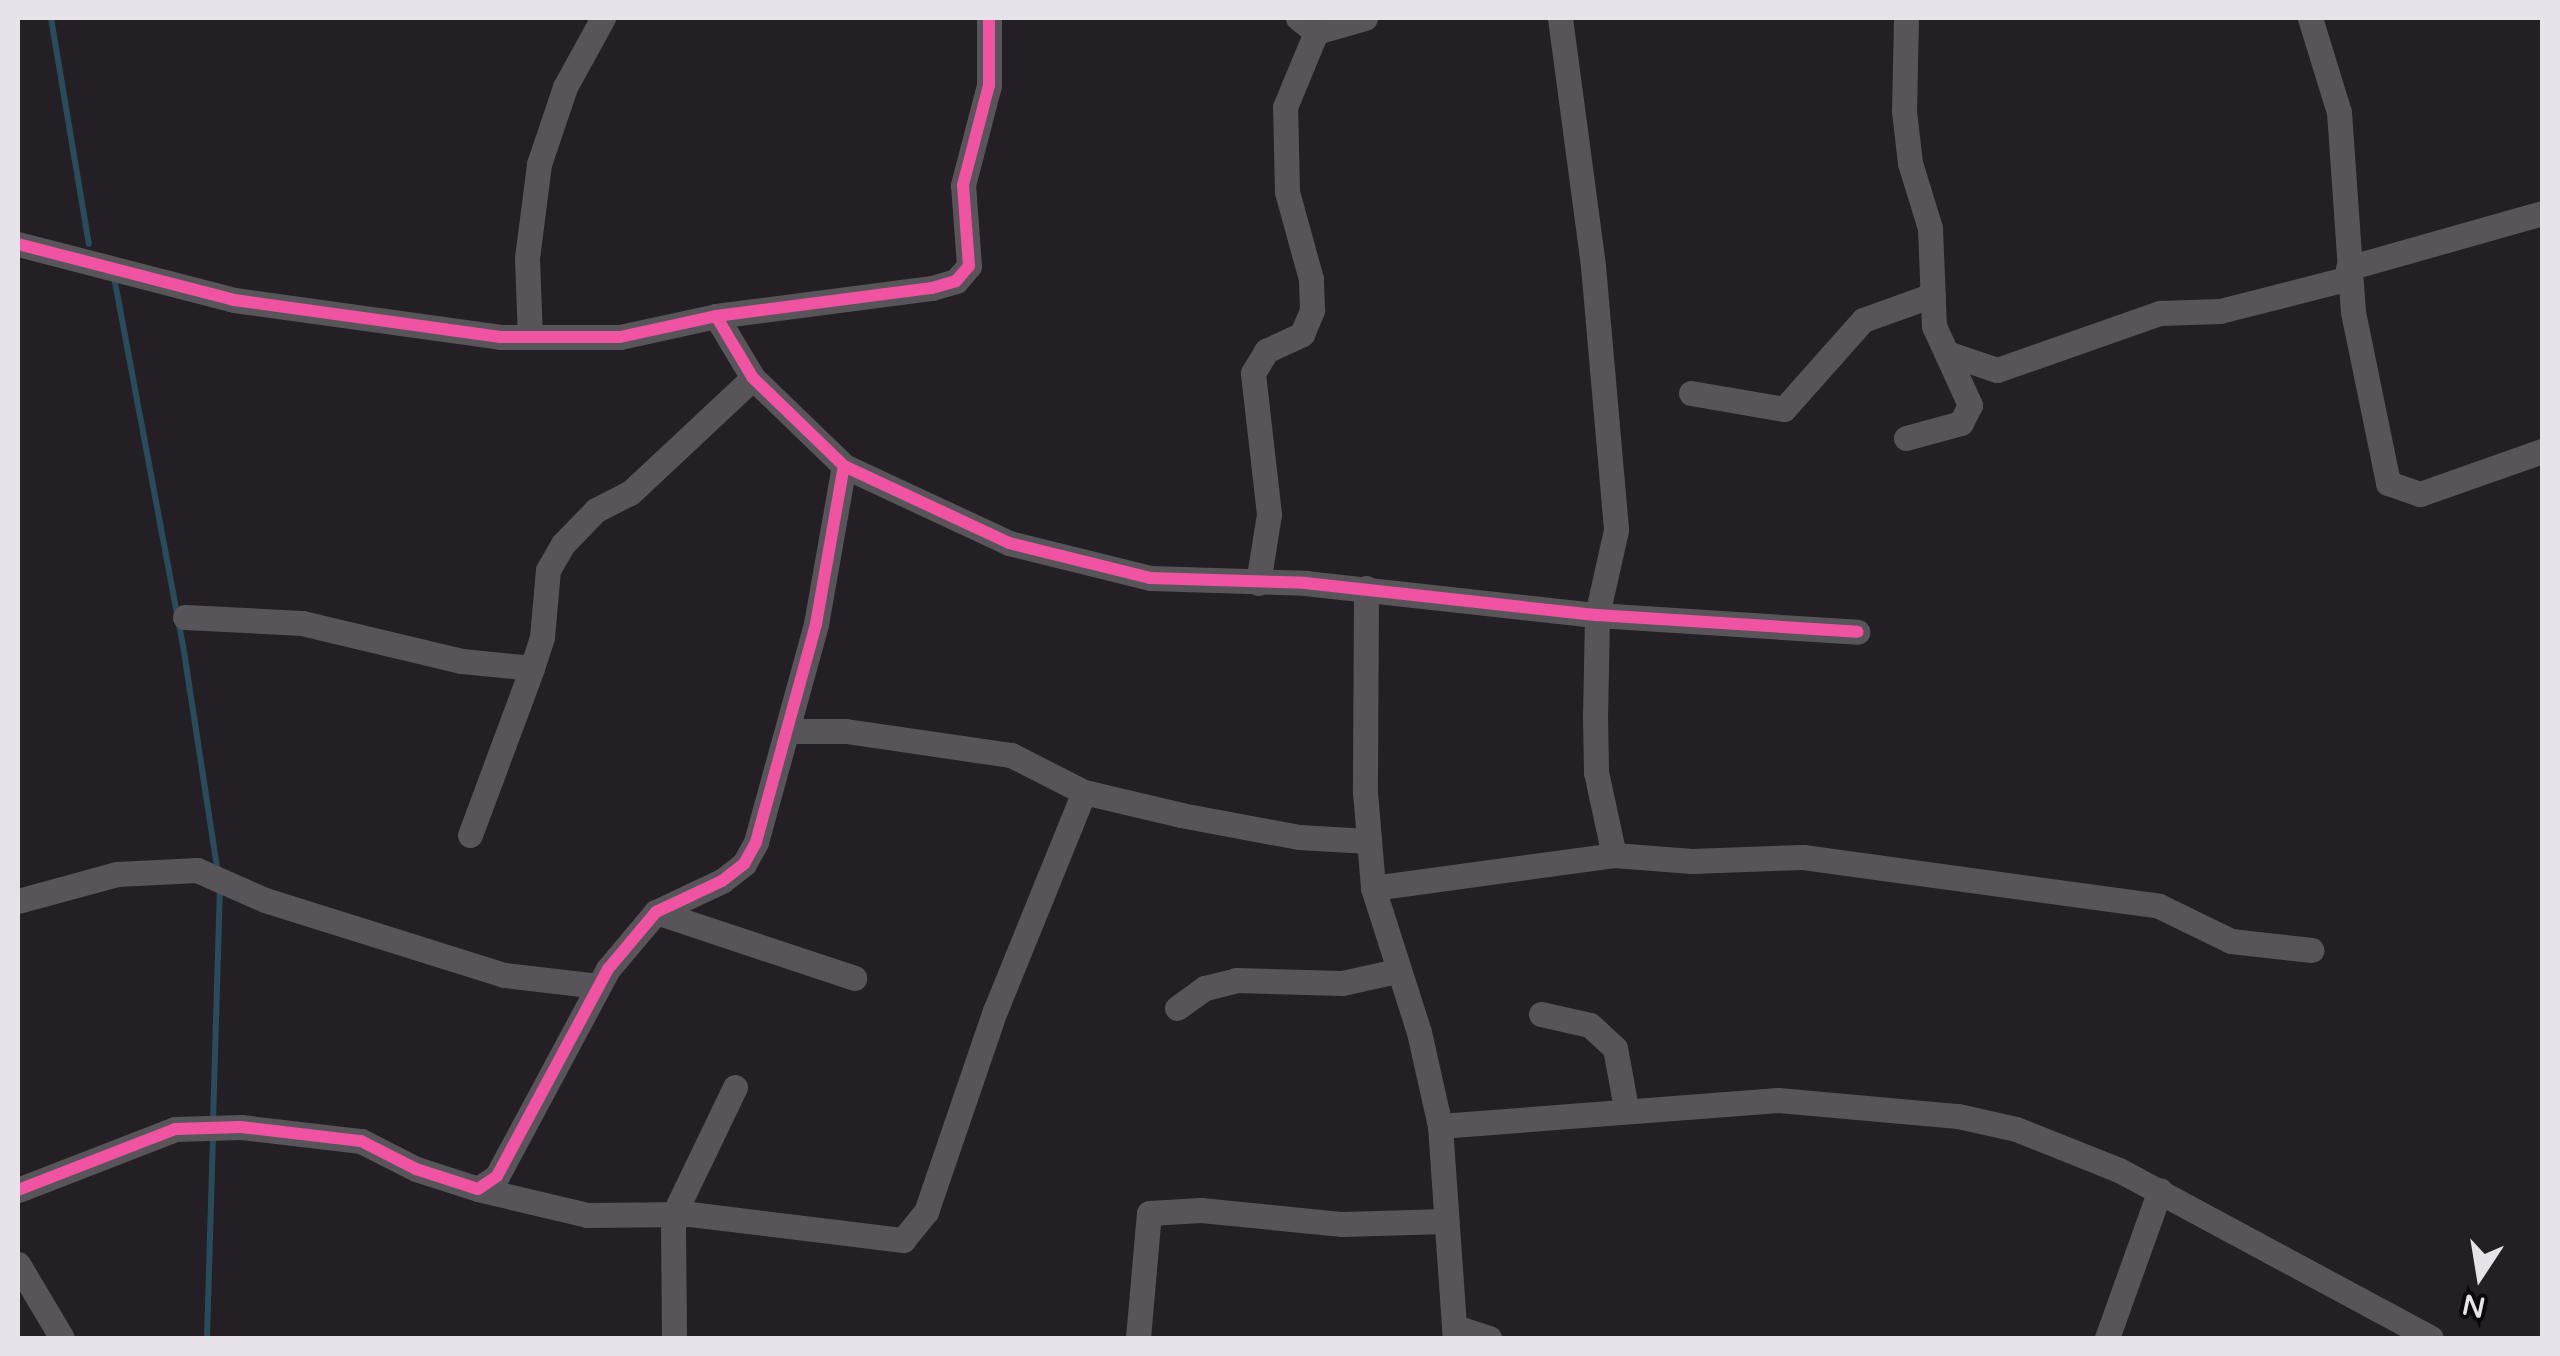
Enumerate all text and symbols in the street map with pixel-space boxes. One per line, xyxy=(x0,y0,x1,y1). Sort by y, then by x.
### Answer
north arrow xyxy=(2430,1226,2530,1326)
text: N xyxy=(2459,1286,2488,1324)

